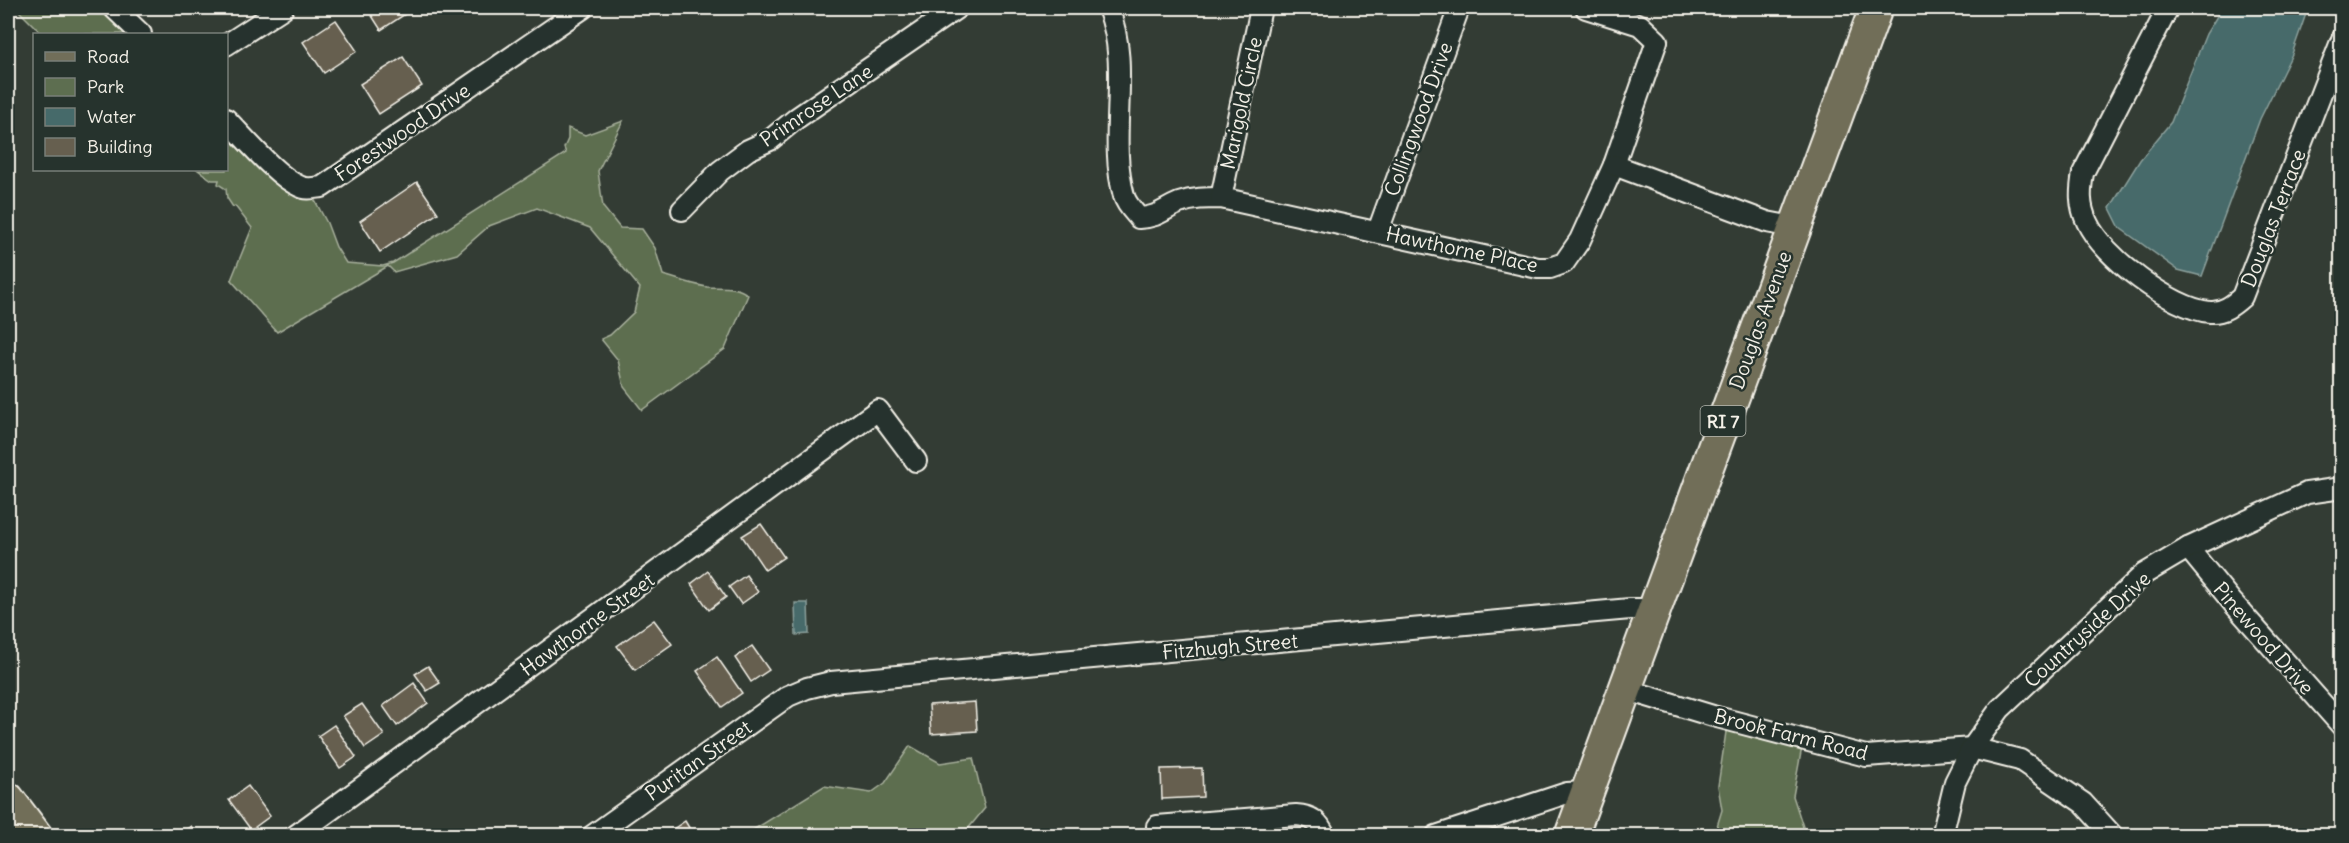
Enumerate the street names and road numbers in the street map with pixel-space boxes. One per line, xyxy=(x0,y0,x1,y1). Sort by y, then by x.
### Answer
street label: Marigold Circle xyxy=(1215,35,1267,171)
street label: Collingwood Drive xyxy=(1378,38,1458,200)
street label: Primrose Lane xyxy=(755,58,877,152)
street label: Forestwood Drive xyxy=(330,77,474,187)
street label: Douglas Terrace xyxy=(2235,145,2311,291)
street label: Hawthorne Place xyxy=(1384,221,1540,277)
street label: Douglas Avenue xyxy=(1723,248,1797,392)
road number: RI 7 xyxy=(1700,406,1746,436)
street label: Countryside Drive xyxy=(2019,566,2155,692)
street label: Hawthorne Street xyxy=(515,567,659,681)
street label: Pinewood Drive xyxy=(2208,577,2320,699)
street label: Fitzhugh Street xyxy=(1161,628,1299,664)
street label: Brook Farm Road xyxy=(1711,703,1871,765)
street label: Puritan Street xyxy=(640,714,756,806)

